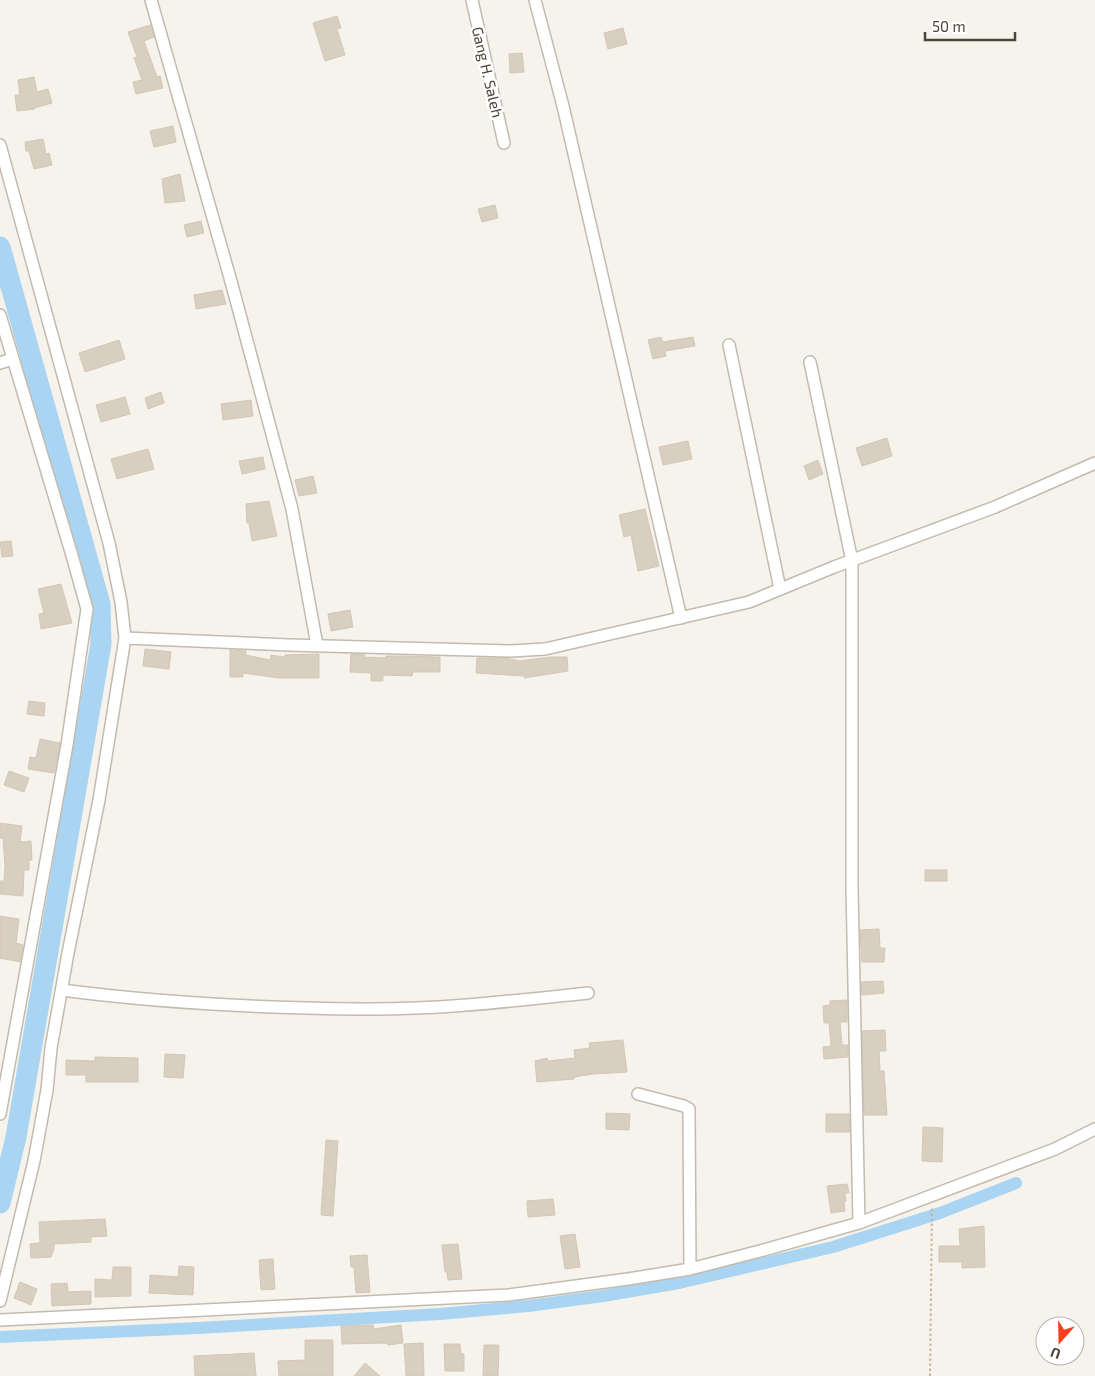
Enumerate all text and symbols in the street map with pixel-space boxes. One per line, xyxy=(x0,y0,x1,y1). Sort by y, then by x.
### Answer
scale bar xyxy=(925,10,1015,42)
text: 50 m xyxy=(932,17,966,35)
street label: Gang H. Saleh xyxy=(469,25,507,119)
north arrow xyxy=(1035,1316,1085,1366)
text: U xyxy=(1048,1344,1063,1363)

